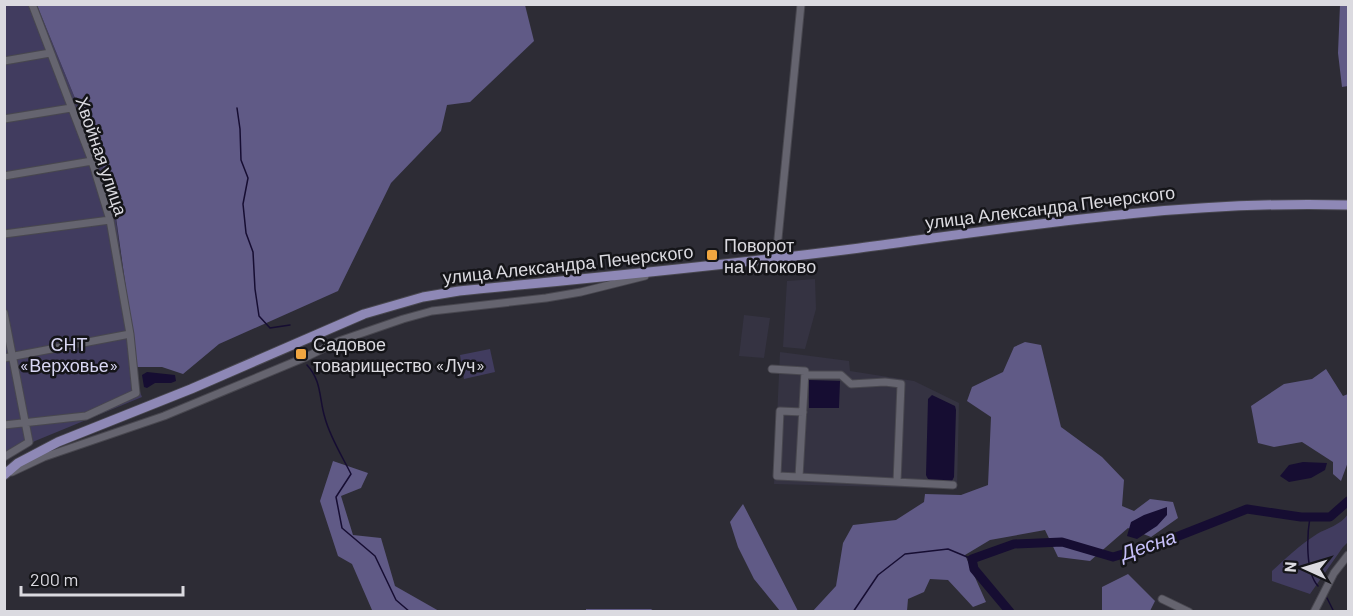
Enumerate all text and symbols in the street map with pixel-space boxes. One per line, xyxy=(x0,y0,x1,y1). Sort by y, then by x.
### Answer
street label: Хвойная улица xyxy=(71,94,133,219)
street label: улица Александра Печерского xyxy=(924,181,1176,233)
place label: Поворот на Клоково xyxy=(724,234,816,277)
street label: улица Александра Печерского xyxy=(442,240,694,288)
marker: Поворот на Клоково xyxy=(705,248,719,262)
park label: СНТ «Верховье» xyxy=(19,333,119,376)
place label: Садовое товарищество «Луч» xyxy=(313,333,485,376)
marker: Садовое товарищество «Луч» xyxy=(294,347,308,361)
water label: Десна xyxy=(1115,523,1179,565)
north arrow xyxy=(1275,538,1335,598)
scale bar xyxy=(21,559,183,597)
text: N xyxy=(1280,561,1299,573)
text: 200 m xyxy=(30,568,78,590)

